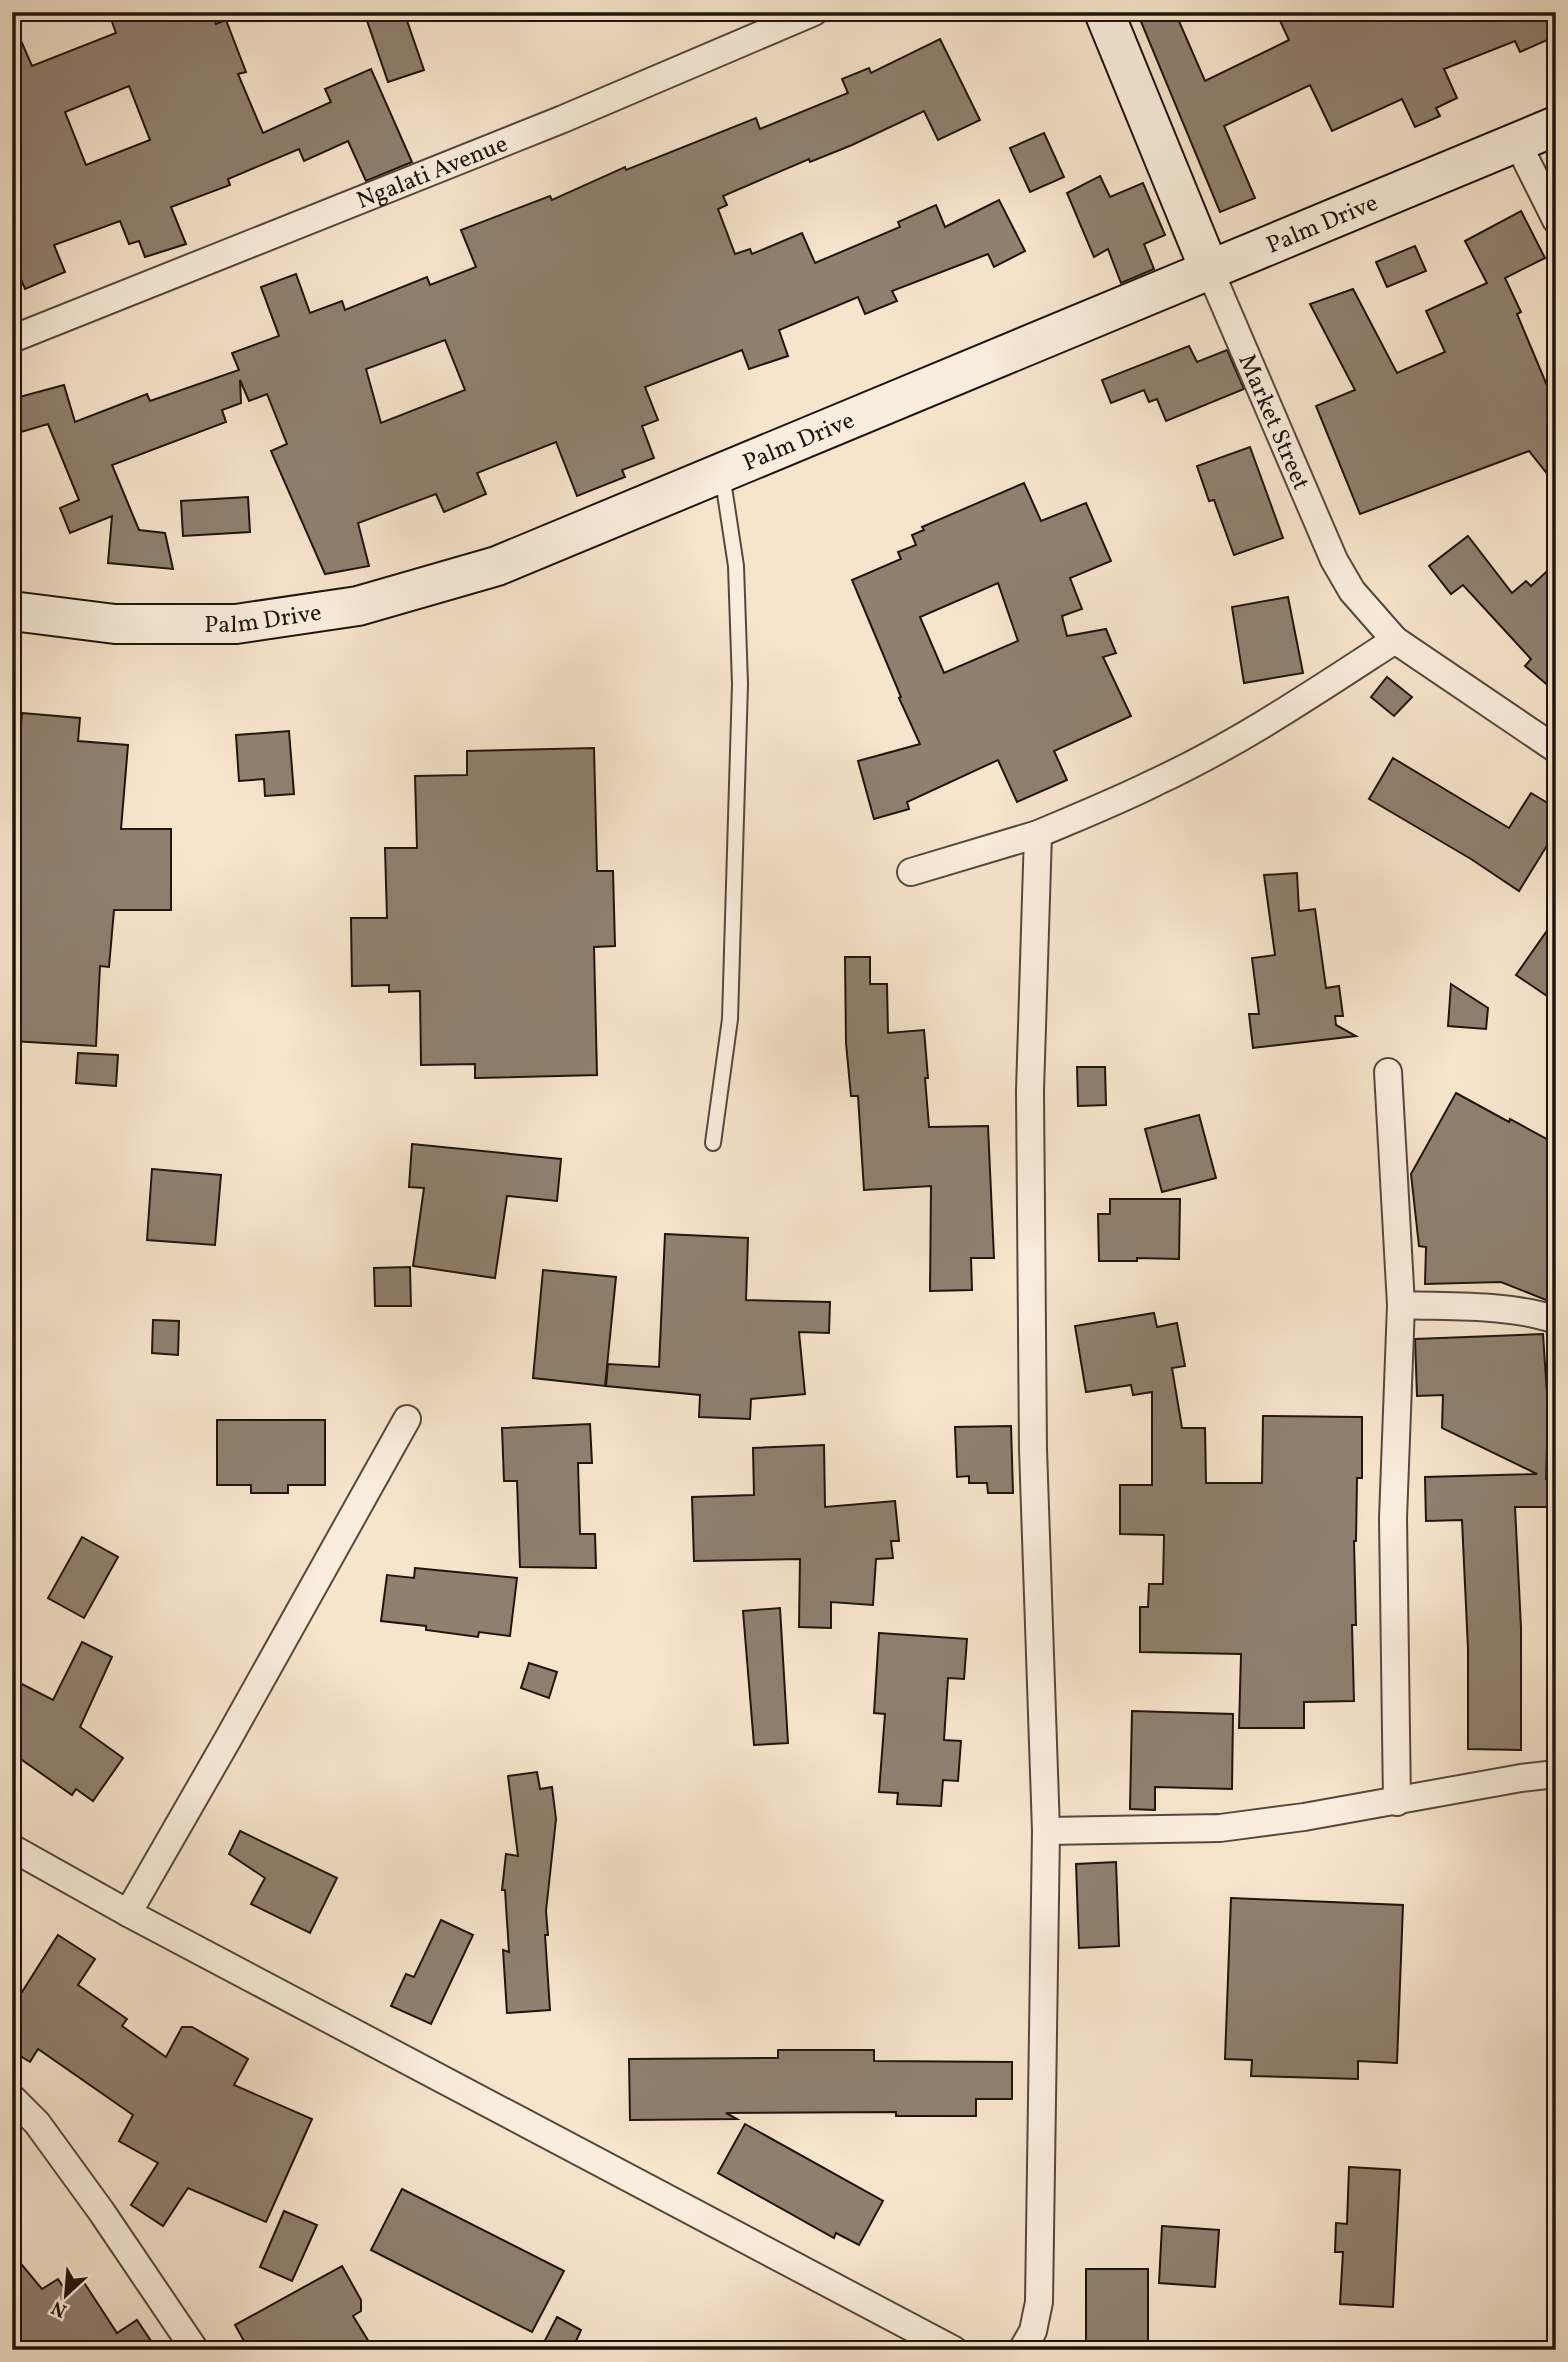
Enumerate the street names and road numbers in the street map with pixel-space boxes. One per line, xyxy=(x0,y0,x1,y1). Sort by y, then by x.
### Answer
street label: Ngalati Avenue xyxy=(352,128,513,219)
street label: Palm Drive xyxy=(1262,187,1384,263)
street label: Market Street xyxy=(1229,349,1317,496)
street label: Palm Drive xyxy=(738,404,860,481)
street label: Palm Drive xyxy=(204,597,324,643)

